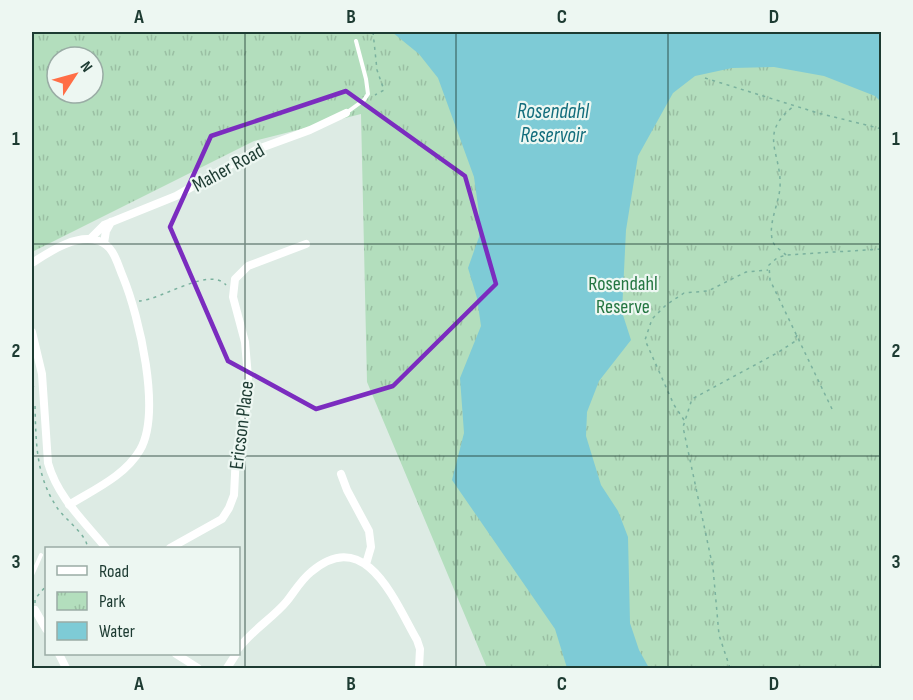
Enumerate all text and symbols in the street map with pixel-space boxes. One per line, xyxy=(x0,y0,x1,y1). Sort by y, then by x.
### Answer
text: A xyxy=(133,5,144,29)
text: B xyxy=(346,5,356,29)
text: C xyxy=(557,5,567,29)
text: D xyxy=(769,5,779,29)
north arrow xyxy=(45,45,105,105)
text: N xyxy=(76,58,96,76)
water label: Rosendahl Reservoir xyxy=(517,99,590,148)
text: 1 xyxy=(12,127,20,151)
text: 1 xyxy=(892,127,900,151)
street label: Maher Road xyxy=(188,138,269,197)
park label: Rosendahl Reserve xyxy=(588,272,658,319)
text: 2 xyxy=(12,339,20,363)
text: 2 xyxy=(892,339,900,363)
street label: Ericson Place xyxy=(225,380,259,471)
legend xyxy=(45,547,240,655)
text: 3 xyxy=(12,550,21,574)
text: 3 xyxy=(892,550,901,574)
text: Road xyxy=(99,561,129,582)
text: Park xyxy=(99,591,125,612)
text: Water xyxy=(99,621,135,642)
text: A xyxy=(133,672,144,696)
text: B xyxy=(346,672,356,696)
text: C xyxy=(557,672,567,696)
text: D xyxy=(769,672,779,696)

